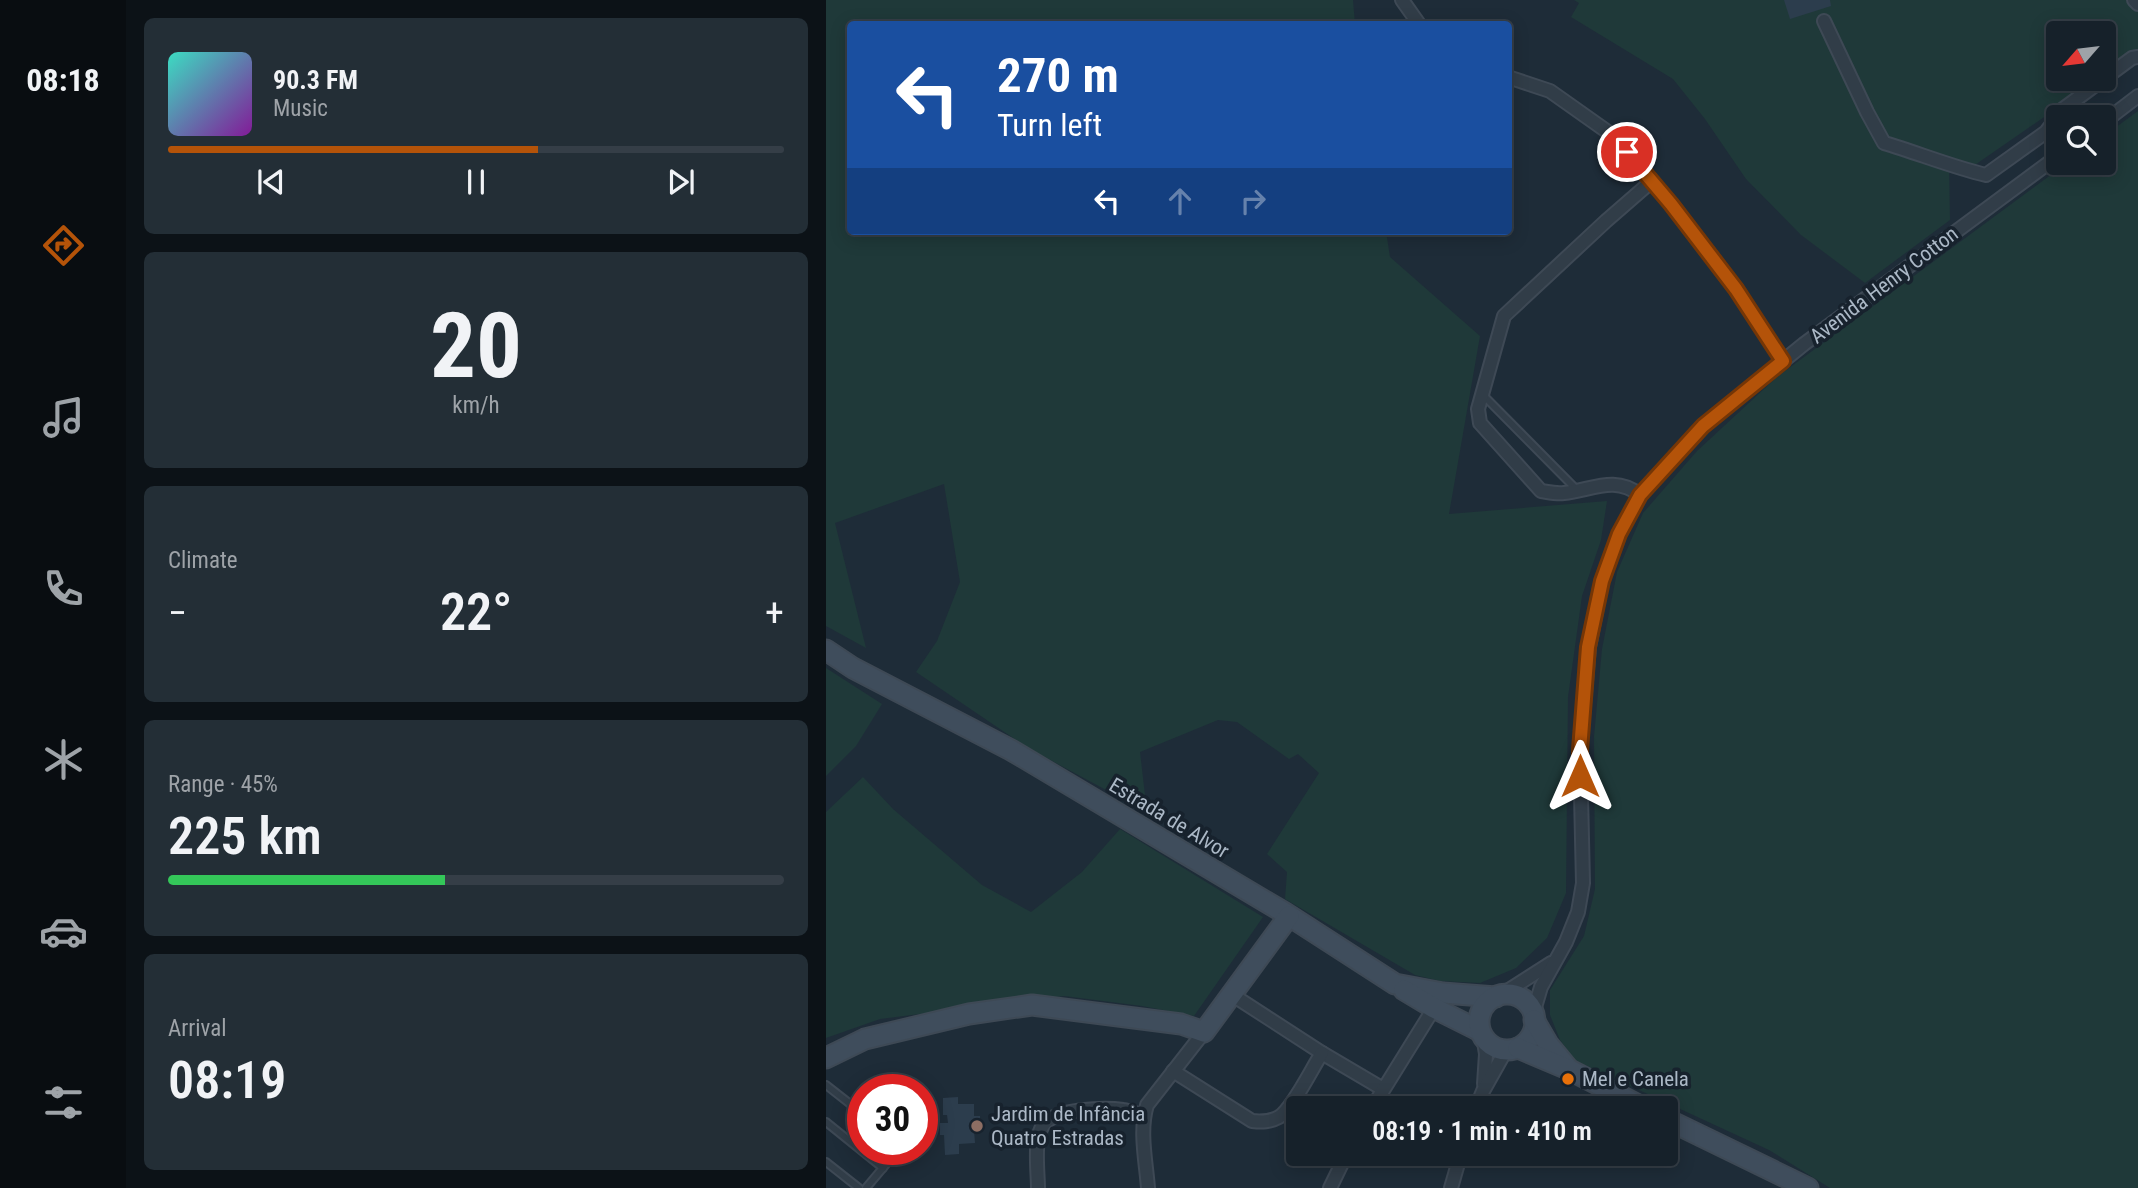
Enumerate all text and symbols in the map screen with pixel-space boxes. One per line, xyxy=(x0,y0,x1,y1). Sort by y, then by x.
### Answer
north arrow xyxy=(2046,21,2116,91)
map controls xyxy=(2046,21,2116,175)
text: 270 m xyxy=(997,47,1119,104)
icon: left xyxy=(882,49,973,140)
text: 08:18 xyxy=(26,61,100,99)
text: 90.3 FM xyxy=(273,65,358,95)
text: Music xyxy=(273,95,328,122)
button: search xyxy=(2046,105,2116,175)
text: Turn left xyxy=(997,106,1102,144)
pin xyxy=(1597,122,1657,182)
icon: arrive xyxy=(1608,133,1646,171)
icon: previous xyxy=(252,163,290,201)
icon: pause xyxy=(457,163,495,201)
icon: next xyxy=(662,163,700,201)
icon: left xyxy=(1088,182,1126,220)
icon: ahead xyxy=(1161,182,1199,220)
icon: right xyxy=(1234,182,1272,220)
icon: directions xyxy=(39,221,88,270)
street label: Avenida Henry Cotton xyxy=(1805,222,1963,348)
text: 20 xyxy=(430,293,522,399)
text: km/h xyxy=(452,392,500,419)
icon: music xyxy=(39,393,88,442)
text: Climate xyxy=(168,547,238,574)
icon: phone xyxy=(39,564,88,613)
text: 22° xyxy=(440,582,512,643)
text: − xyxy=(168,591,187,635)
text: + xyxy=(765,591,784,635)
icon: climate xyxy=(39,735,88,784)
position arrow xyxy=(1543,739,1617,813)
text: Range · 45% xyxy=(168,771,278,798)
street label: Estrada de Alvor xyxy=(1105,773,1233,863)
text: 225 km xyxy=(168,806,322,867)
icon: car xyxy=(39,907,88,956)
text: Arrival xyxy=(168,1015,227,1042)
text: 08:19 xyxy=(168,1050,286,1111)
place label: Mel e Canela xyxy=(1582,1067,1689,1091)
marker: Mel e Canela xyxy=(1560,1071,1576,1087)
speed limit sign: 30 xyxy=(847,1074,938,1165)
icon: filters xyxy=(39,1078,88,1127)
place label: Jardim de Infância Quatro Estradas xyxy=(991,1102,1145,1150)
text: 08:19 · 1 min · 410 m xyxy=(1372,1116,1592,1146)
marker: Jardim de Infância Quatro Estradas xyxy=(969,1118,985,1134)

